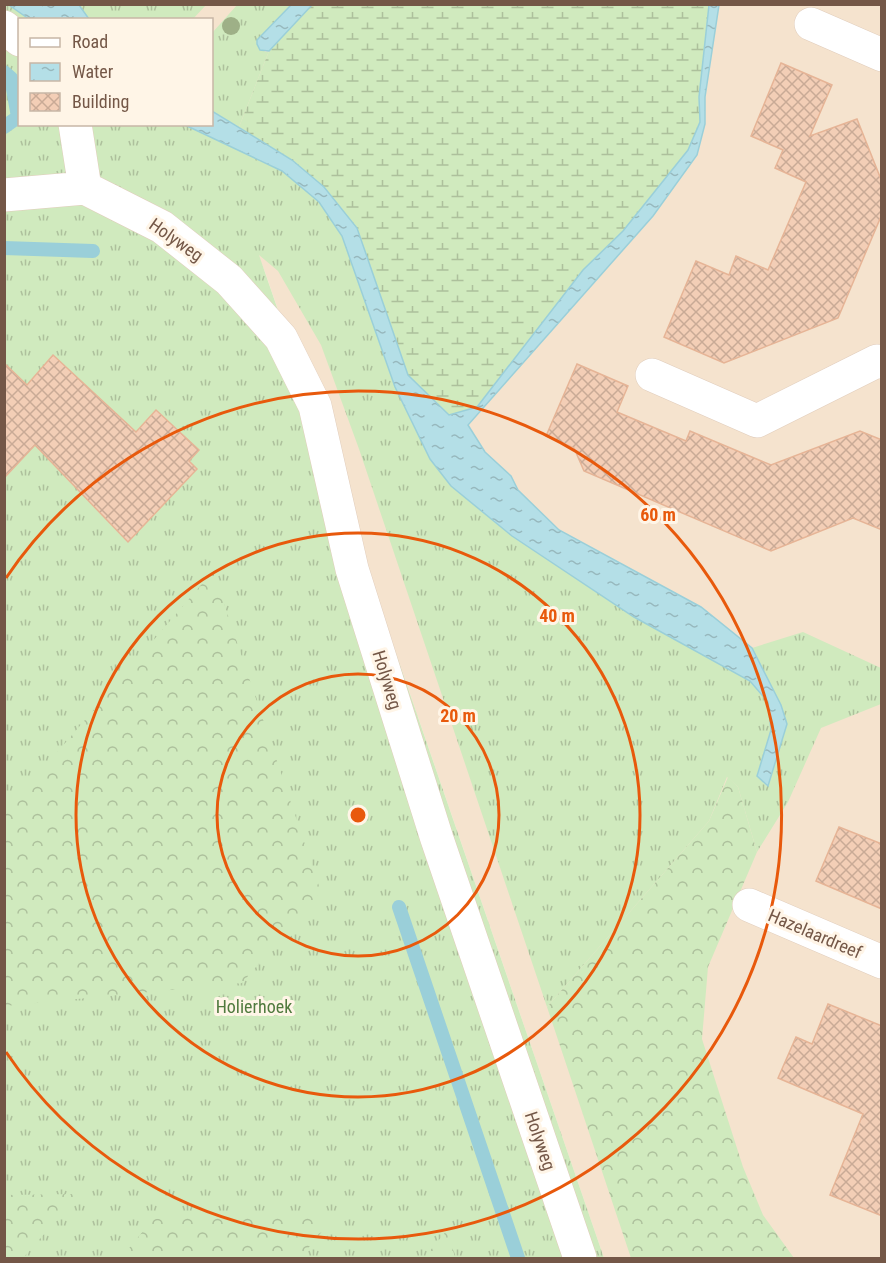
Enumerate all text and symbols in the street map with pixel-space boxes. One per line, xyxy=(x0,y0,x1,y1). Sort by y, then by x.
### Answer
legend xyxy=(18,18,213,126)
text: Road xyxy=(72,31,108,52)
text: Water xyxy=(72,61,114,82)
text: Building xyxy=(72,91,129,112)
street label: Holyweg xyxy=(145,214,207,266)
text: 60 m xyxy=(640,504,676,525)
text: 40 m xyxy=(539,605,575,626)
street label: Holyweg xyxy=(369,648,406,712)
text: 20 m xyxy=(440,705,476,726)
centre of rings xyxy=(348,805,368,825)
street label: Hazelaardreef xyxy=(765,904,865,963)
park label: Holierhoek xyxy=(216,996,292,1017)
street label: Holyweg xyxy=(521,1109,560,1173)

